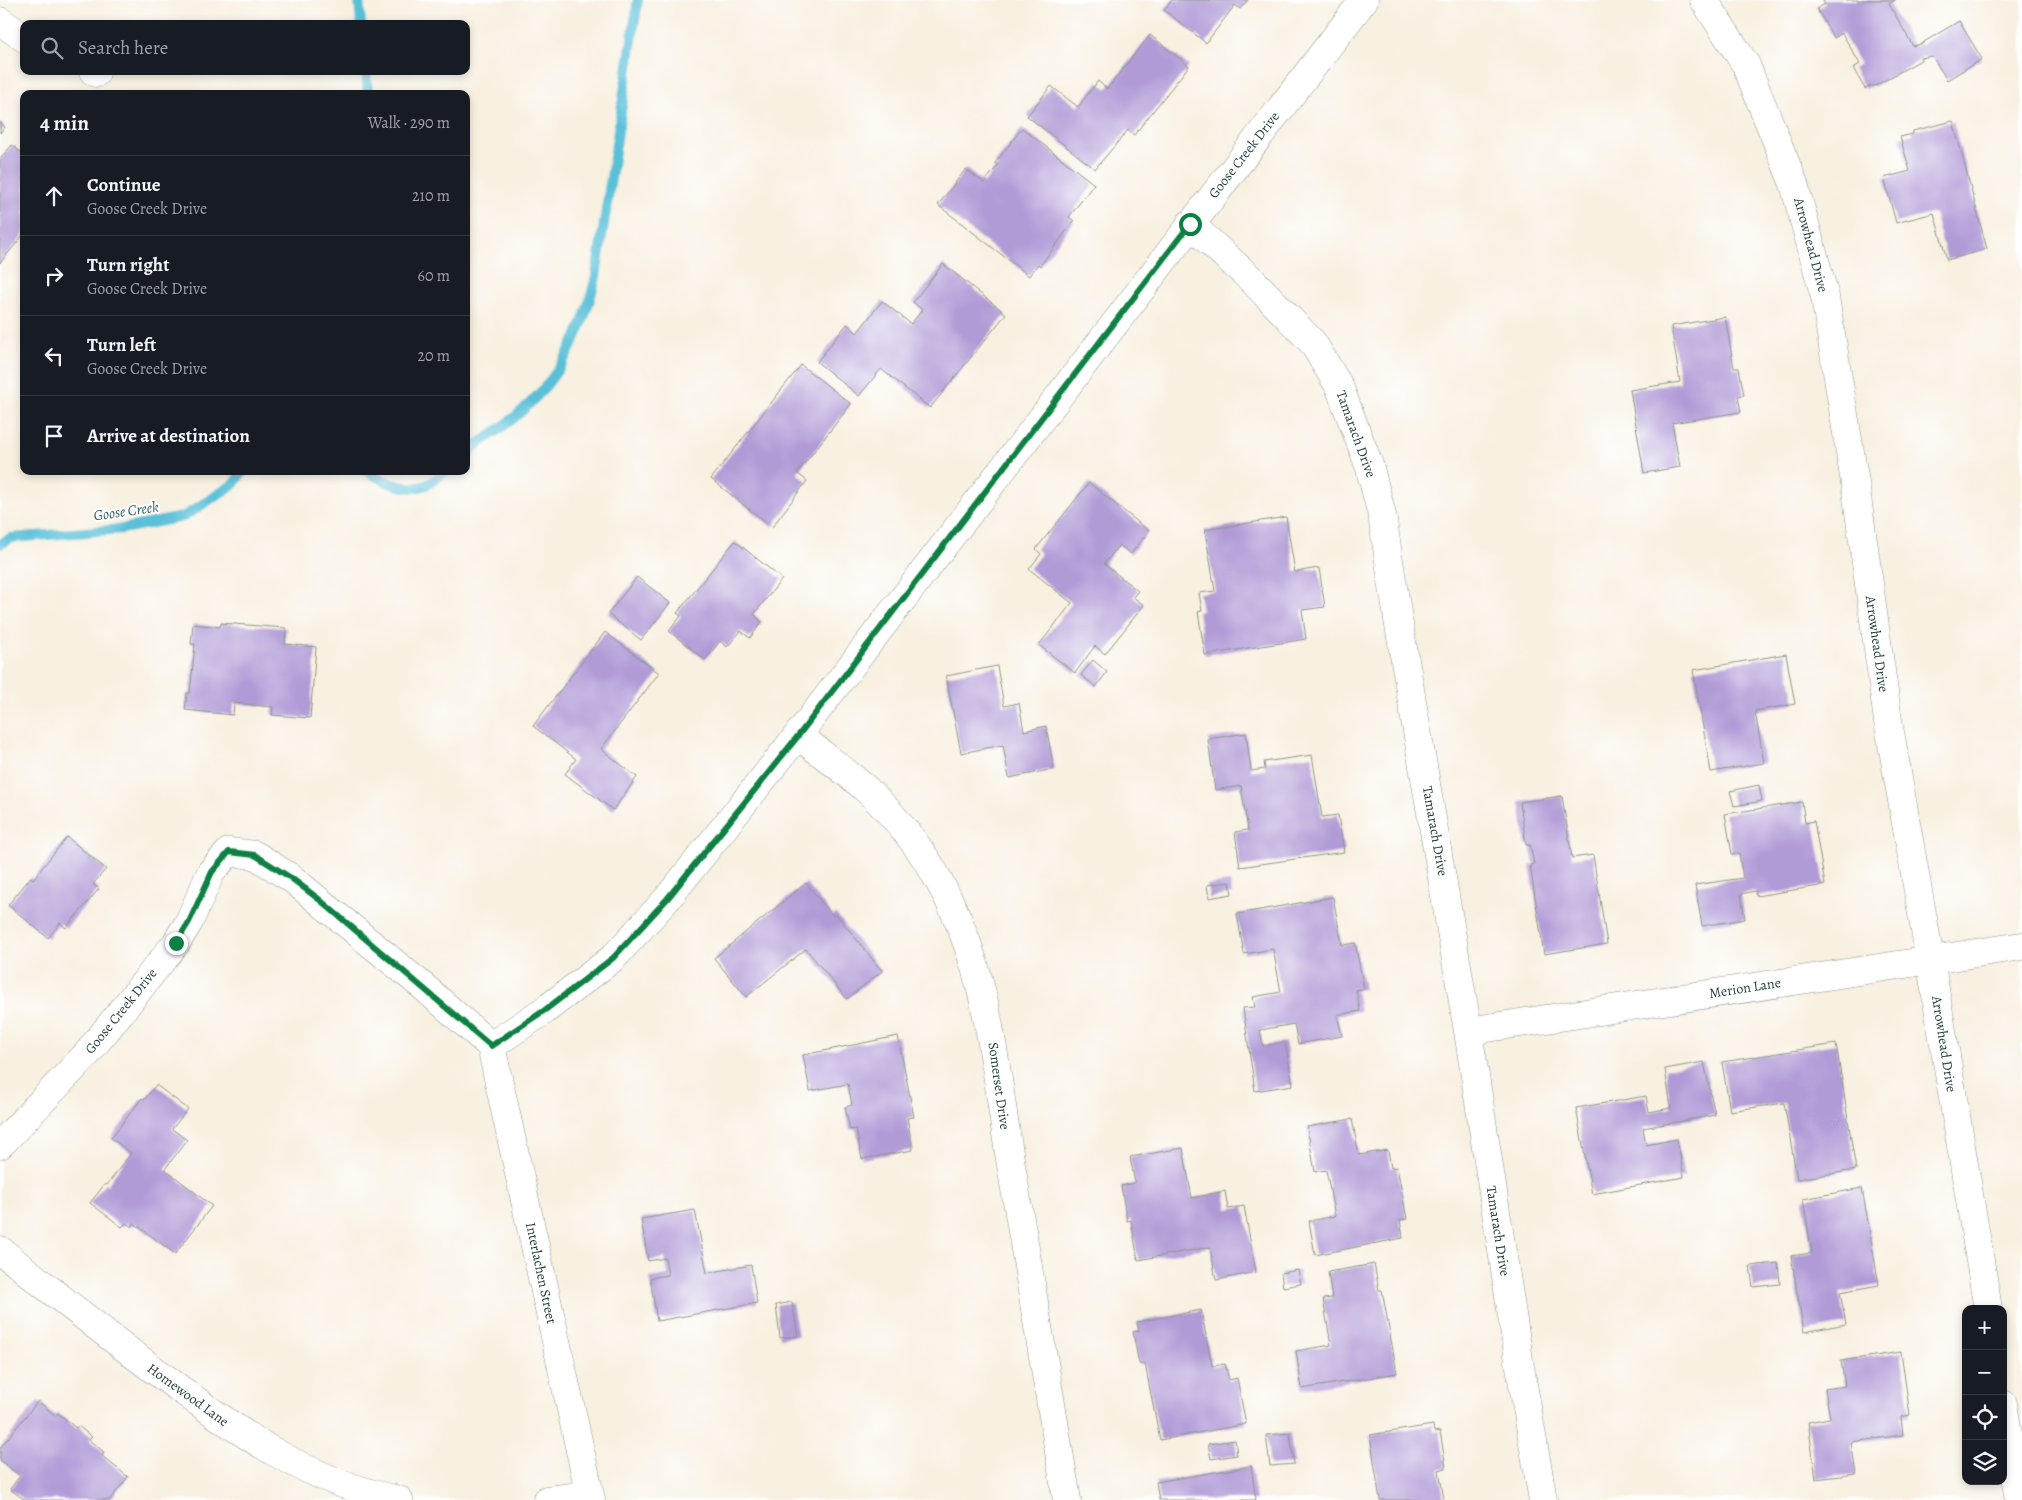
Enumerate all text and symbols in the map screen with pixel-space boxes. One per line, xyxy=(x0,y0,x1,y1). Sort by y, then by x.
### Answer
search box xyxy=(20,20,470,75)
icon: search xyxy=(38,34,66,62)
text: Search here xyxy=(78,35,168,61)
street label: Goose Creek Drive xyxy=(1204,108,1284,202)
text: 4 min xyxy=(40,109,89,137)
text: Walk · 290 m xyxy=(368,112,450,134)
text: Continue xyxy=(87,172,161,198)
icon: ahead xyxy=(40,182,68,210)
text: 210 m xyxy=(412,185,450,207)
street label: Arrowhead Drive xyxy=(1789,195,1833,294)
text: Goose Creek Drive xyxy=(87,198,207,220)
route start xyxy=(1179,213,1202,236)
text: Turn right xyxy=(87,252,169,278)
icon: right xyxy=(40,262,68,290)
text: 60 m xyxy=(418,265,450,287)
text: Goose Creek Drive xyxy=(87,278,207,300)
text: Turn left xyxy=(87,332,156,358)
icon: left xyxy=(40,342,68,370)
text: 20 m xyxy=(417,345,450,367)
text: Goose Creek Drive xyxy=(87,358,207,380)
street label: Tamarach Drive xyxy=(1332,388,1380,480)
icon: arrive xyxy=(40,422,68,450)
text: Arrive at destination xyxy=(87,423,250,449)
water label: Goose Creek xyxy=(92,496,160,525)
street label: Arrowhead Drive xyxy=(1861,594,1893,693)
street label: Tamarach Drive xyxy=(1418,785,1452,877)
route end xyxy=(165,932,188,955)
street label: Goose Creek Drive xyxy=(81,964,161,1058)
street label: Merion Lane xyxy=(1708,973,1782,1003)
street label: Arrowhead Drive xyxy=(1927,994,1961,1093)
street label: Somerset Drive xyxy=(983,1041,1015,1131)
street label: Tamarach Drive xyxy=(1481,1185,1515,1277)
street label: Interlachen Street xyxy=(521,1220,561,1326)
map controls xyxy=(1962,1305,2007,1485)
button: + xyxy=(1962,1305,2007,1350)
button: − xyxy=(1962,1350,2007,1395)
street label: Homewood Lane xyxy=(143,1359,233,1431)
button: locate xyxy=(1962,1395,2007,1440)
button: layers xyxy=(1962,1440,2007,1485)

